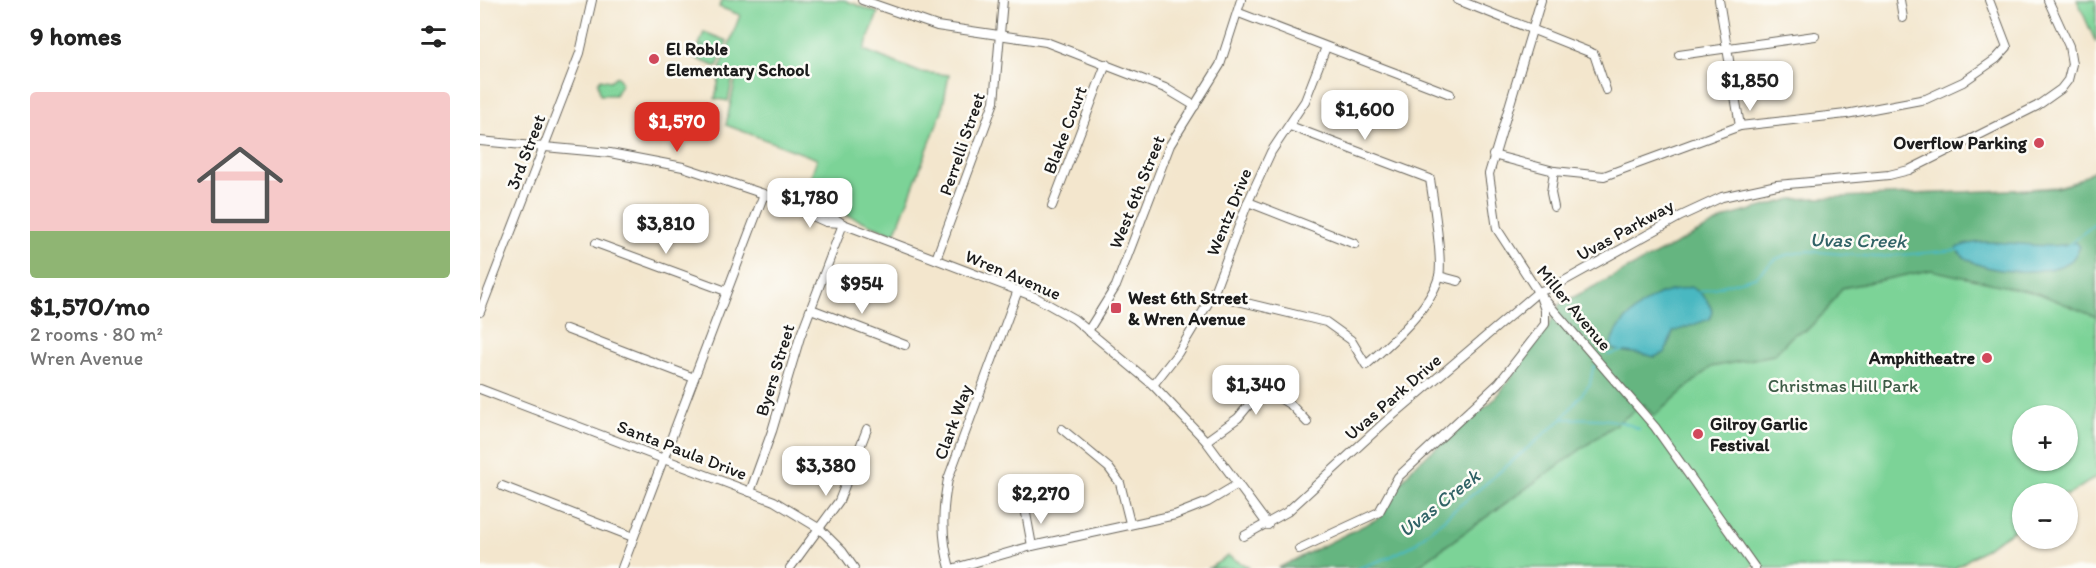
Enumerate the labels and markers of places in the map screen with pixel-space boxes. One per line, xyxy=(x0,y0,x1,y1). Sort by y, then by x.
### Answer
place label: El Roble Elementary School xyxy=(666,38,810,81)
marker: El Roble Elementary School xyxy=(647,52,661,66)
pin: $1,850 xyxy=(1701,61,1799,112)
pin: $1,600 xyxy=(1316,90,1414,141)
pin: $1,570 xyxy=(628,102,726,153)
place label: Overflow Parking xyxy=(1893,132,2028,154)
marker: Overflow Parking xyxy=(2032,136,2046,150)
pin: $1,780 xyxy=(761,178,859,229)
pin: $3,810 xyxy=(617,204,715,255)
pin: $954 xyxy=(826,264,898,315)
place label: West 6th Street & Wren Avenue xyxy=(1128,287,1248,330)
marker: West 6th Street & Wren Avenue xyxy=(1109,301,1123,315)
place label: Amphitheatre xyxy=(1868,347,1975,369)
marker: Amphitheatre xyxy=(1980,351,1994,365)
pin: $1,340 xyxy=(1207,365,1305,416)
place label: Gilroy Garlic Festival xyxy=(1710,413,1808,456)
marker: Gilroy Garlic Festival xyxy=(1691,427,1705,441)
pin: $3,380 xyxy=(777,446,875,497)
pin: $2,270 xyxy=(992,474,1090,525)

